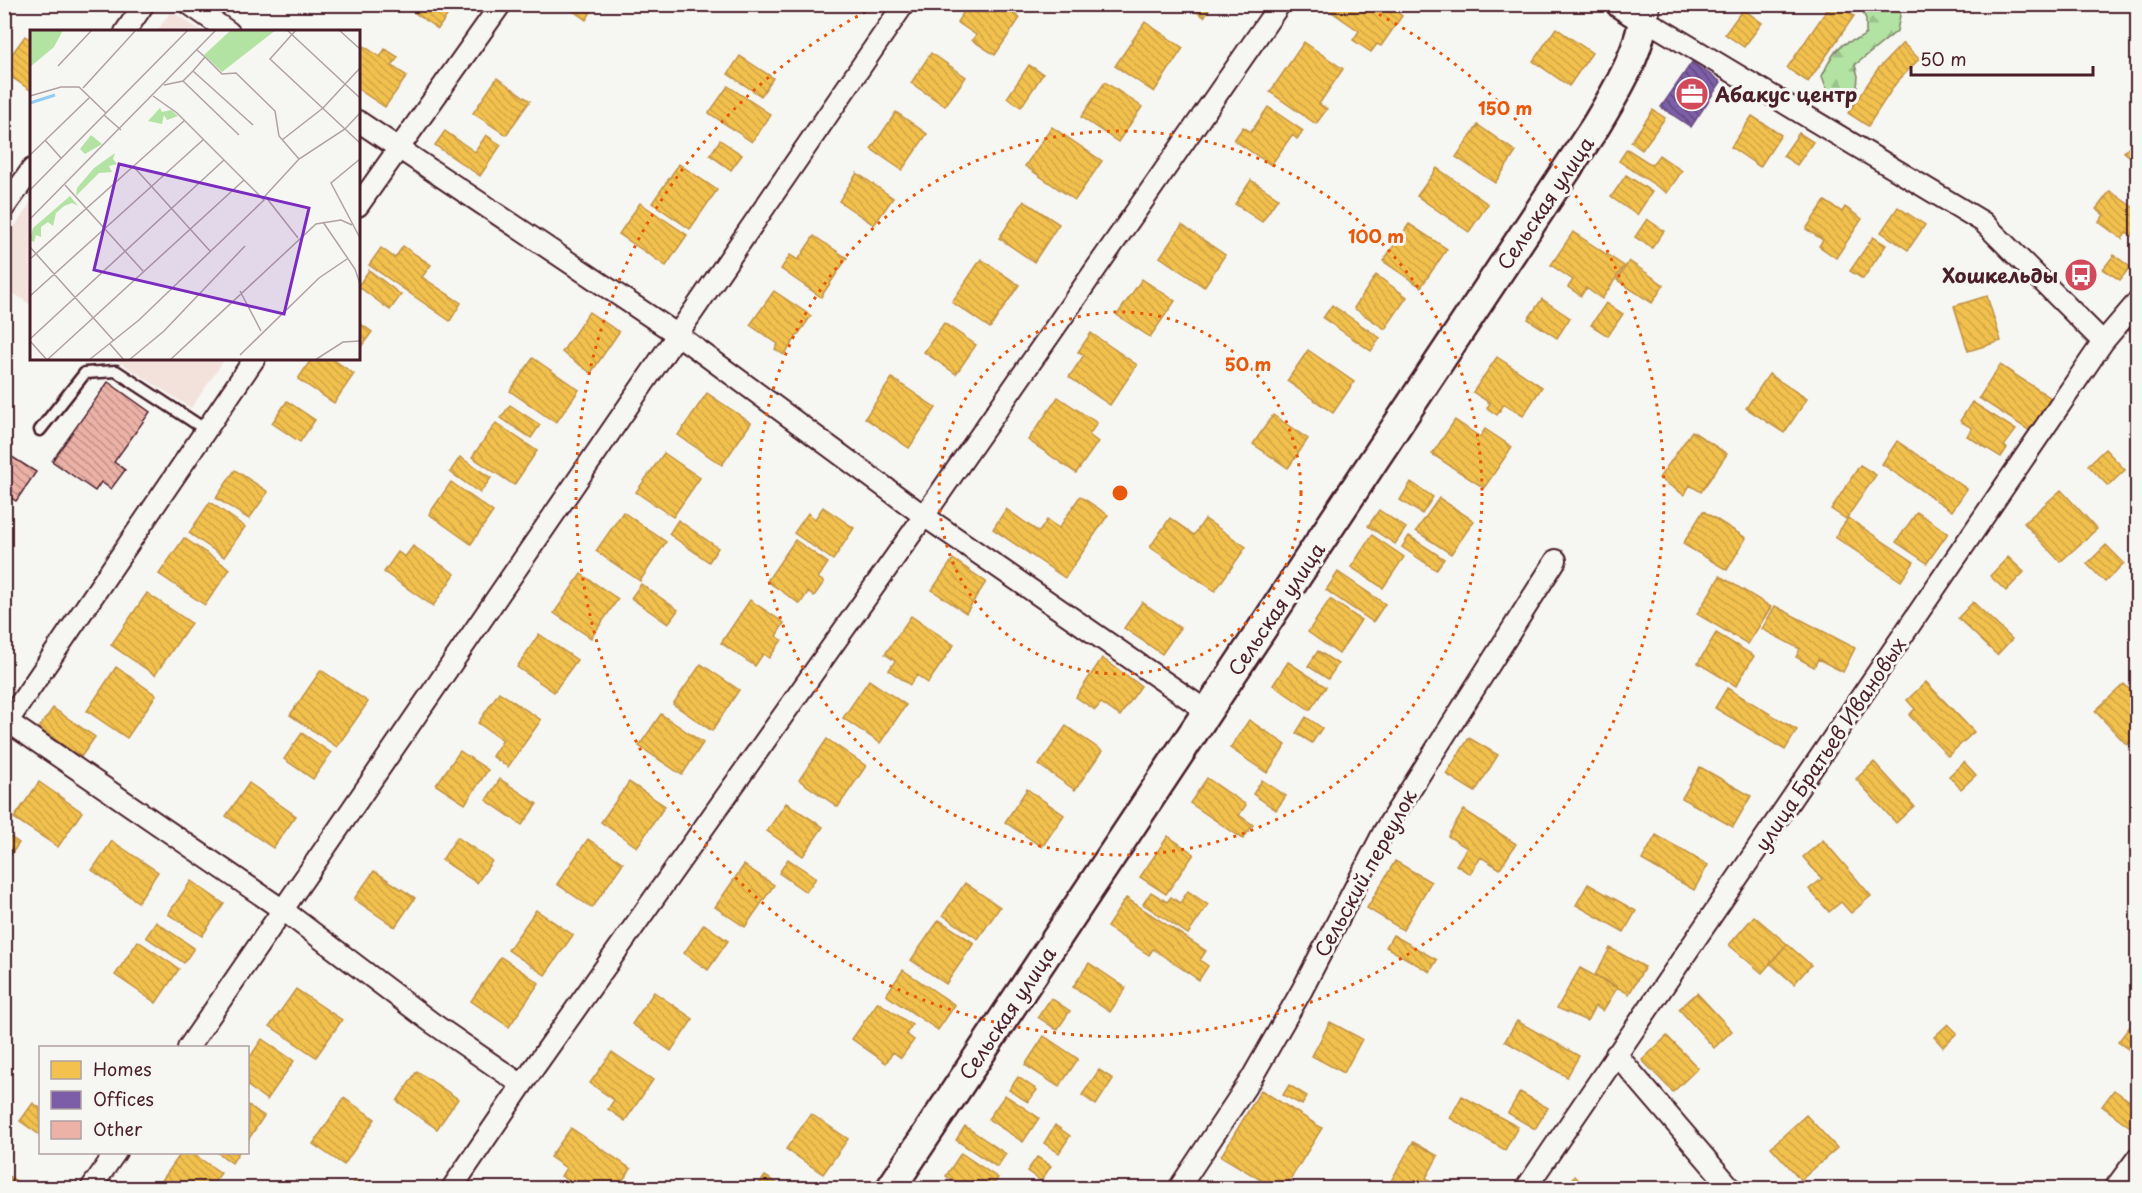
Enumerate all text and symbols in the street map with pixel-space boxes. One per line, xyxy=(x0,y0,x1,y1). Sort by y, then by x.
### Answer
inset map xyxy=(30,30,360,360)
scale bar xyxy=(1911,39,2092,77)
text: 50 m xyxy=(1920,45,1967,72)
office icon: Абакус центр xyxy=(1674,76,1710,112)
place label: Абакус центр xyxy=(1714,79,1857,109)
text: 150 m xyxy=(1478,94,1532,121)
street label: Сельская улица xyxy=(1489,130,1601,276)
text: 100 m xyxy=(1348,222,1404,249)
bus stop icon: Хошкельды xyxy=(2063,257,2099,293)
place label: Хошкельды xyxy=(1943,260,2058,290)
text: 50 m xyxy=(1225,350,1271,377)
centre of rings xyxy=(1110,483,1130,503)
street label: Сельская улица xyxy=(1220,536,1332,682)
street label: улица Братьев Ивановых xyxy=(1747,631,1913,857)
street label: Сельский переулок xyxy=(1306,783,1424,963)
street label: Сельская улица xyxy=(951,940,1063,1086)
legend xyxy=(39,1046,249,1154)
text: Homes xyxy=(93,1055,151,1082)
text: Offices xyxy=(93,1085,154,1112)
text: Other xyxy=(93,1115,143,1142)

